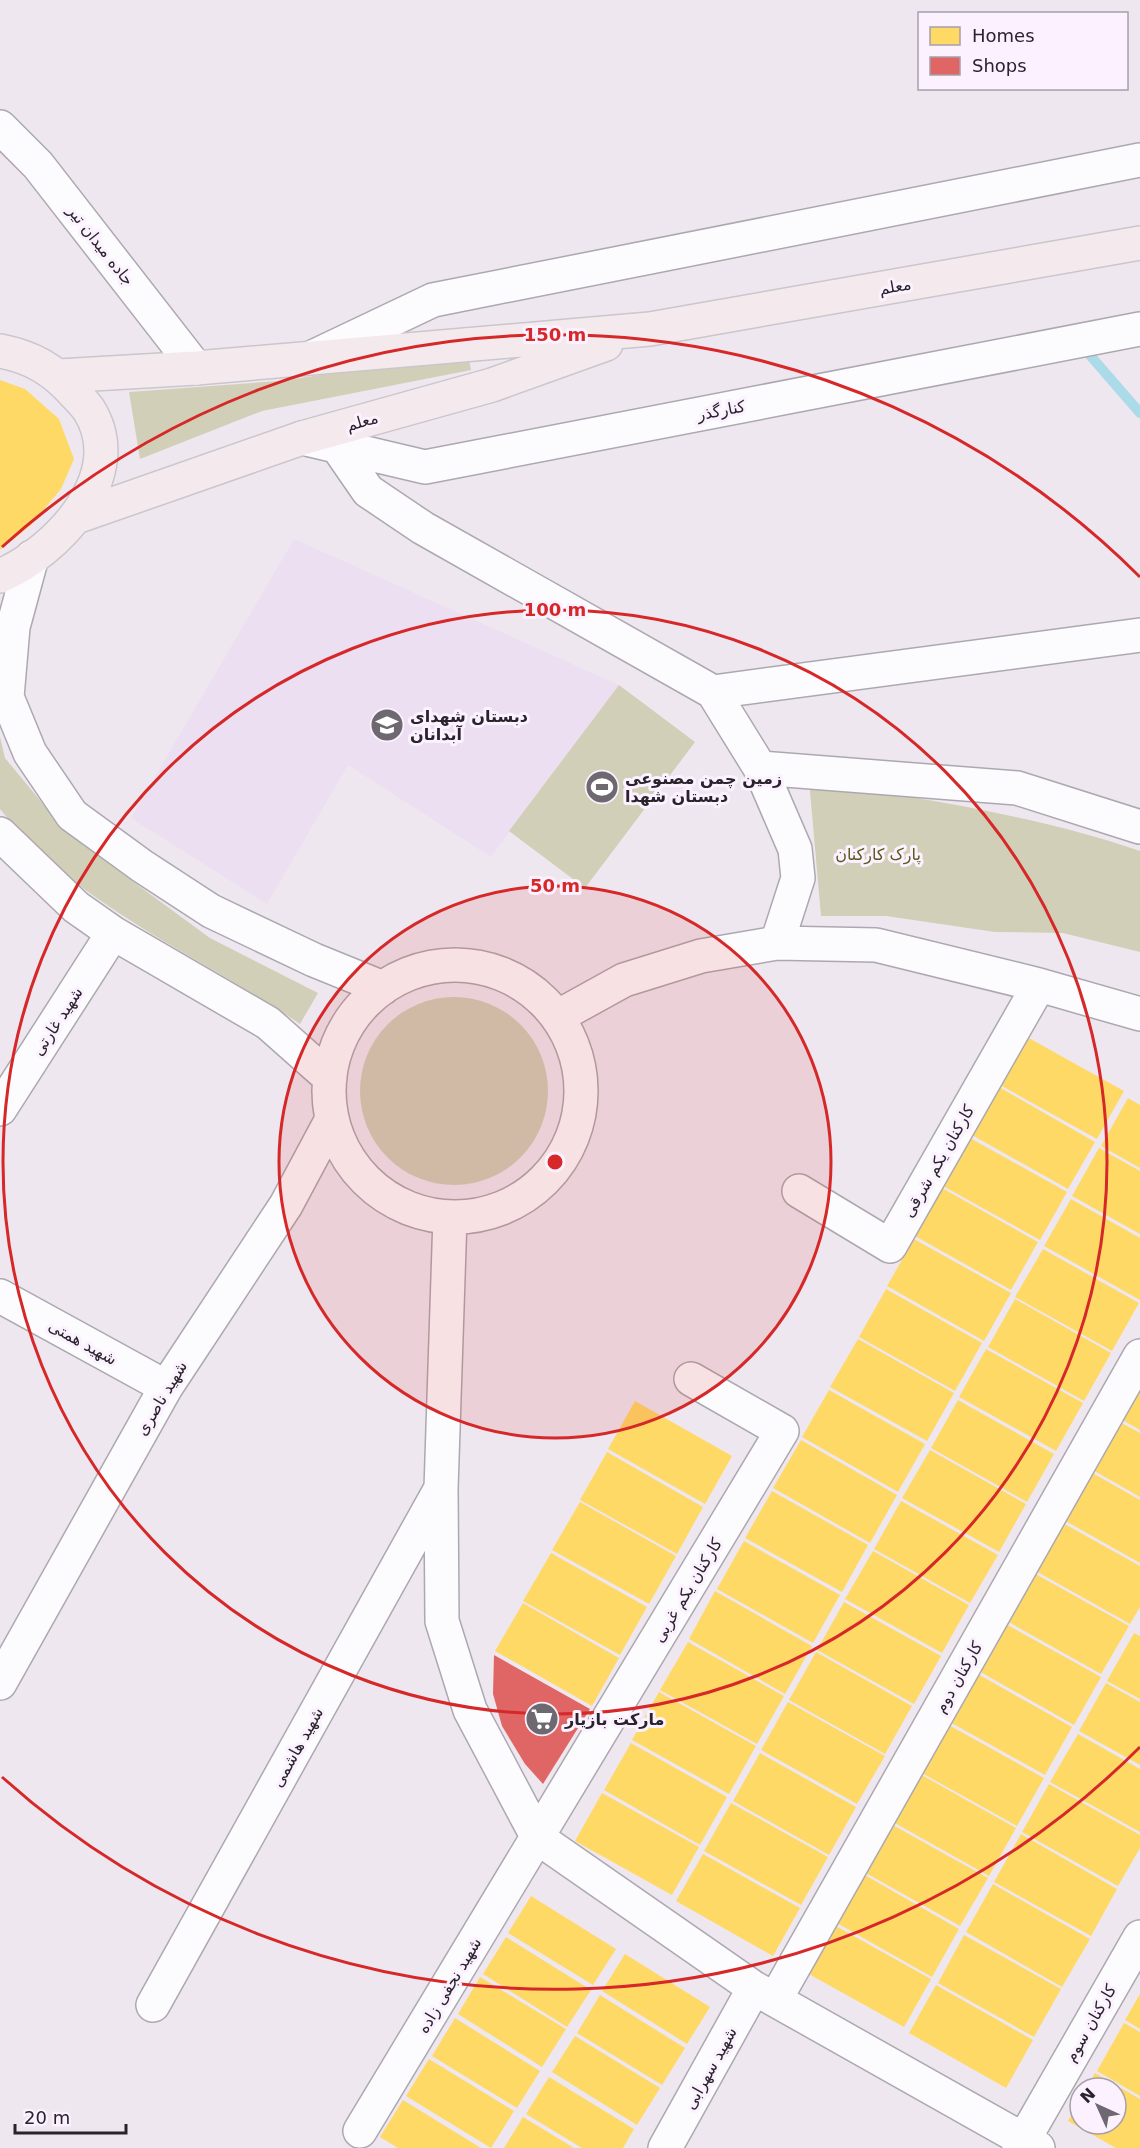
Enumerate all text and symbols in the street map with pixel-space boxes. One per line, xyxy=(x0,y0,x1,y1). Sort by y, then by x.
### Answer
legend xyxy=(918,12,1128,90)
text: Homes xyxy=(972,25,1035,46)
text: Shops xyxy=(972,55,1027,76)
street label: جاده میدان تیر xyxy=(62,201,138,290)
street label: معلم xyxy=(878,274,913,299)
text: 150 m xyxy=(524,324,586,345)
street label: کنارگذر xyxy=(694,396,747,426)
street label: معلم xyxy=(344,408,380,435)
text: 100 m xyxy=(524,599,586,620)
school or university icon: دبستان شهدای آبدانان xyxy=(369,707,405,743)
place label: دبستان شهدای آبدانان xyxy=(410,707,528,744)
sports icon: زمین چمن مصنوعی دبستان شهدا xyxy=(584,769,620,805)
place label: زمین چمن مصنوعی دبستان شهدا xyxy=(625,769,782,806)
park label: پارک کارکنان xyxy=(835,845,921,865)
text: 50 m xyxy=(530,875,580,896)
street label: شهید غارتی xyxy=(28,983,87,1060)
street label: کارکنان یکم شرقی xyxy=(899,1101,979,1221)
centre of rings xyxy=(545,1152,565,1172)
street label: شهید همتی xyxy=(45,1316,120,1370)
street label: شهید ناصری xyxy=(132,1358,192,1439)
street label: کارکنان یکم غربی xyxy=(649,1534,727,1646)
street label: کارکنان دوم xyxy=(930,1638,987,1717)
supermarket icon: مارکت بازیار xyxy=(524,1701,560,1737)
street label: شهید هاشمی xyxy=(268,1704,328,1791)
place label: مارکت بازیار xyxy=(564,1710,664,1729)
street label: شهید نجفی زاده xyxy=(413,1934,486,2037)
street label: کارکنان سوم xyxy=(1061,1981,1121,2066)
street label: شهید سهرابی xyxy=(680,2024,742,2113)
north arrow xyxy=(1068,2076,1128,2136)
text: N xyxy=(1076,2084,1099,2107)
scale bar xyxy=(15,2097,126,2135)
text: 20 m xyxy=(24,2107,70,2128)

